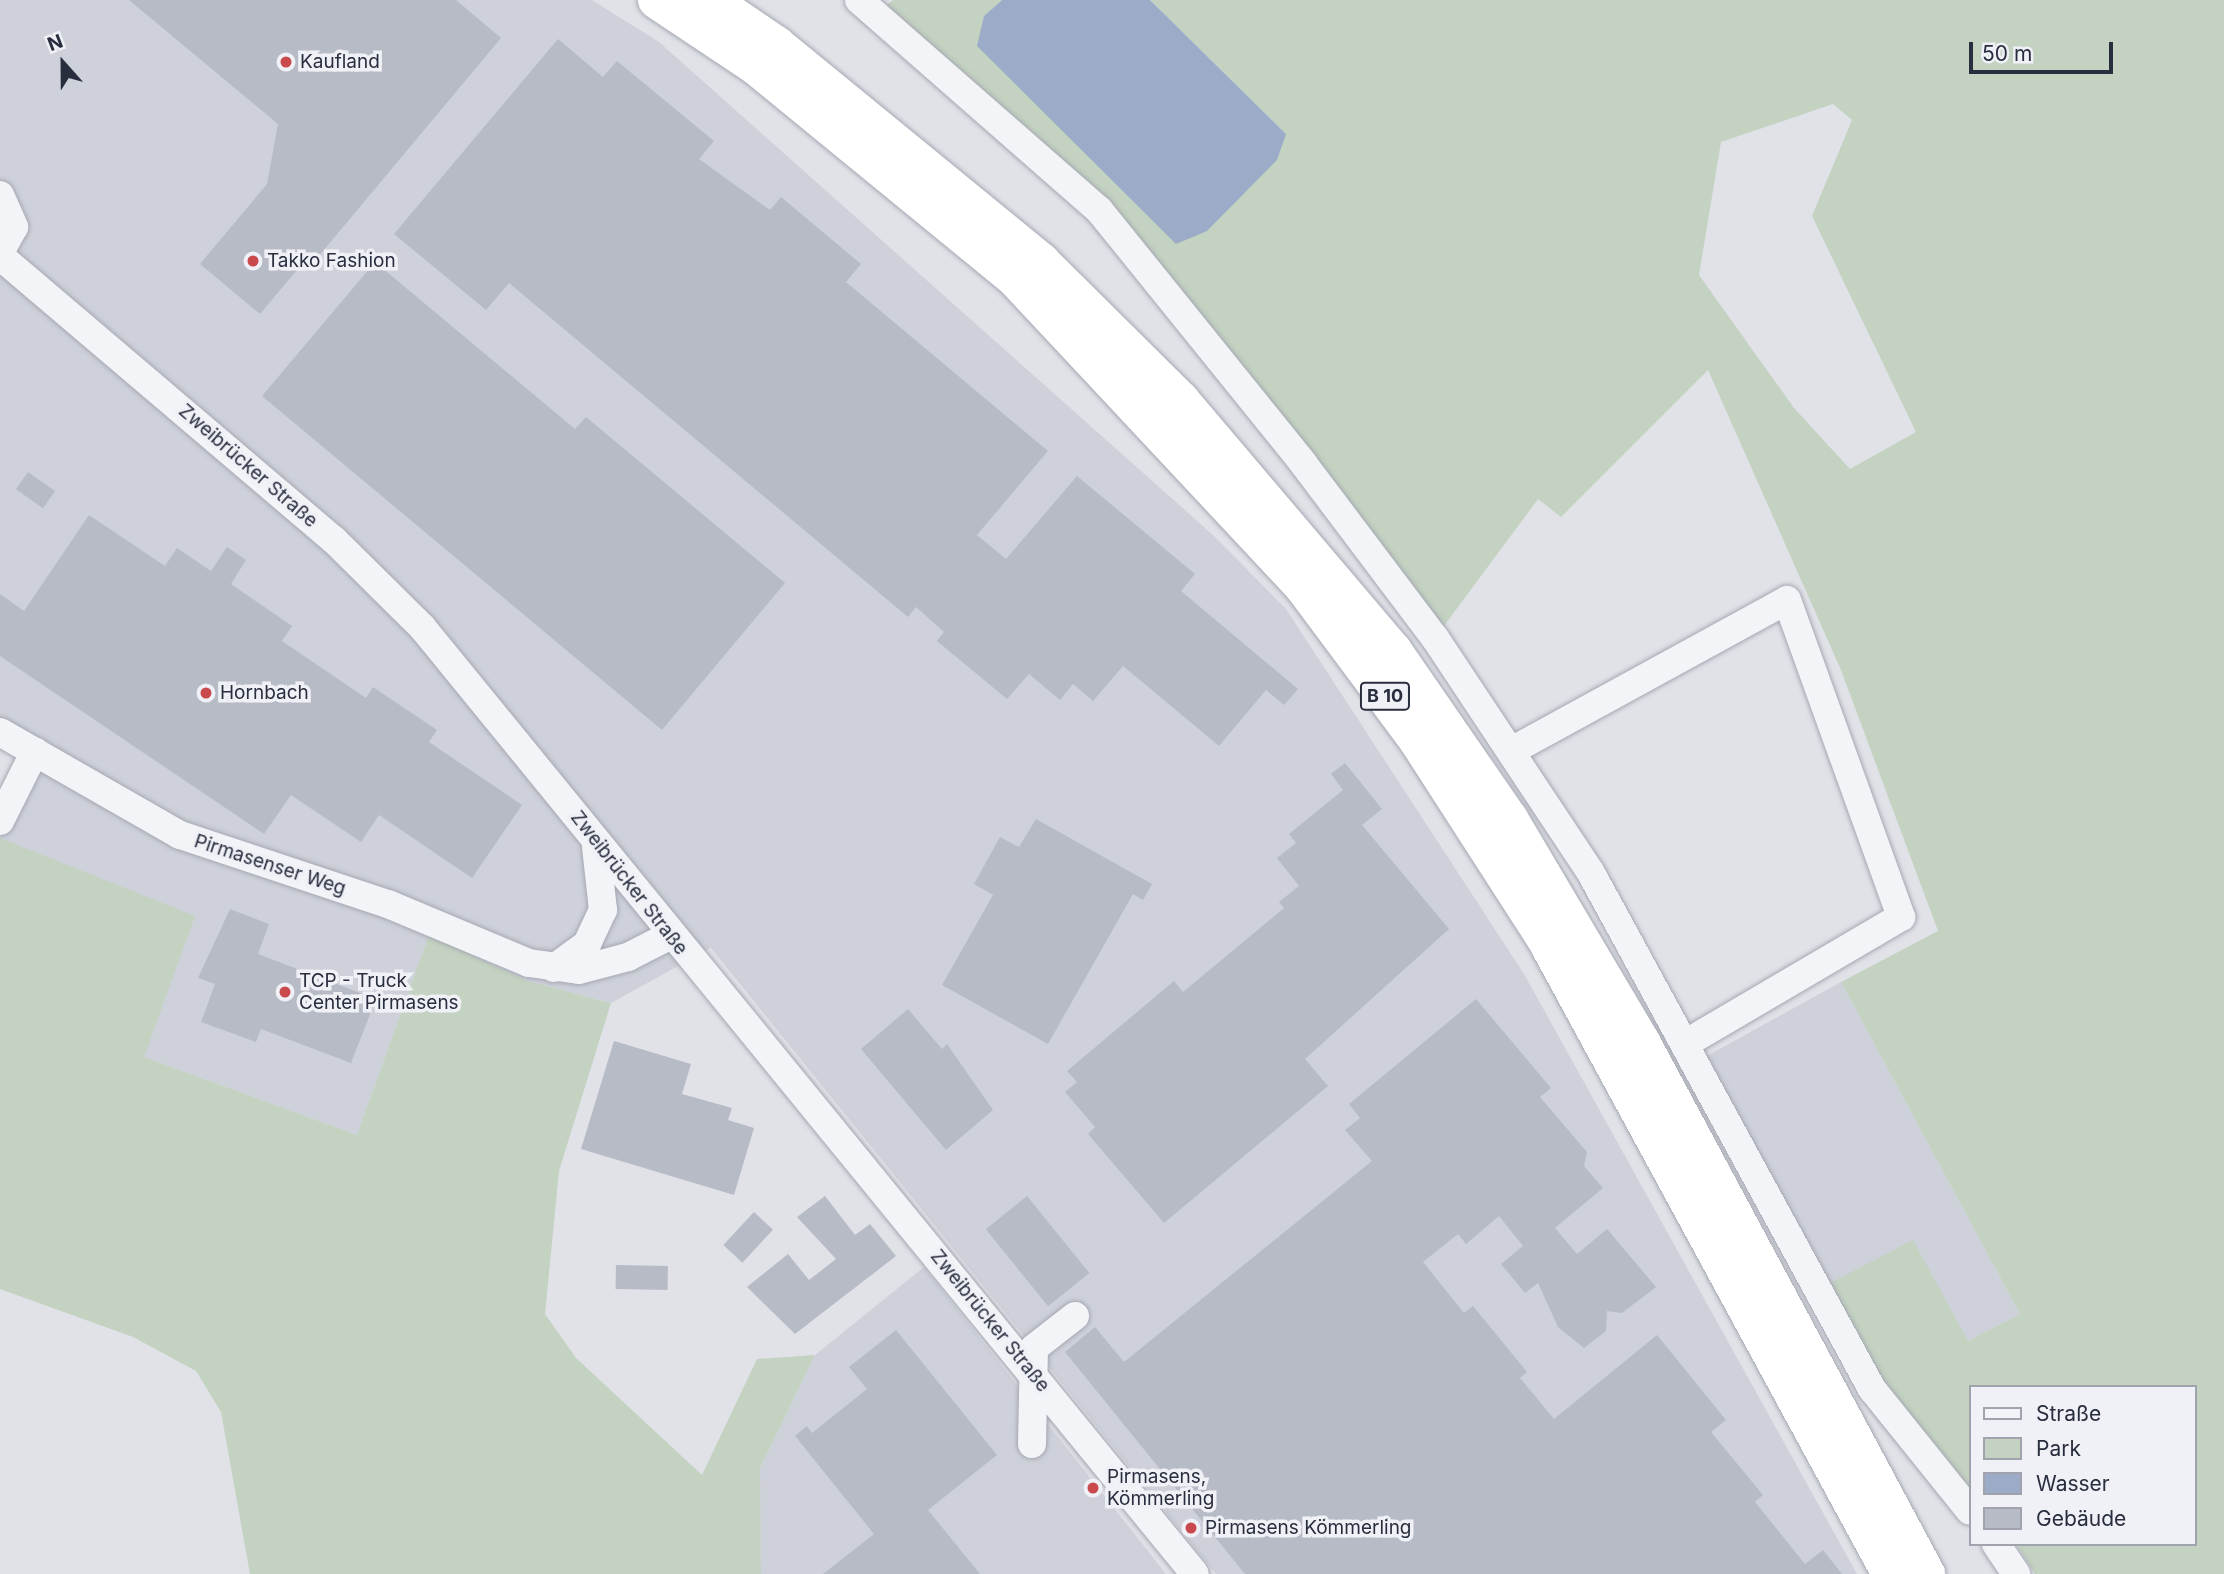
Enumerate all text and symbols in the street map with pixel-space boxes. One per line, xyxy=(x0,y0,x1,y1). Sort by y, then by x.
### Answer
north arrow xyxy=(28,28,98,98)
scale bar xyxy=(1972,28,2116,72)
text: N xyxy=(44,30,66,56)
text: 50 m xyxy=(1982,41,2032,66)
place label: Kaufland xyxy=(300,51,380,73)
marker: Kaufland xyxy=(278,54,294,70)
place label: Takko Fashion xyxy=(267,250,396,272)
marker: Takko Fashion xyxy=(245,253,261,269)
street label: Zweibrücker Straße xyxy=(174,400,322,532)
place label: Hornbach xyxy=(220,682,309,704)
road number: B 10 xyxy=(1359,682,1411,710)
marker: Hornbach xyxy=(198,685,214,701)
street label: Zweibrücker Straße xyxy=(566,807,692,959)
street label: Pirmasenser Weg xyxy=(191,830,349,900)
place label: TCP - Truck Center Pirmasens xyxy=(299,970,459,1014)
marker: TCP - Truck Center Pirmasens xyxy=(277,984,293,1000)
street label: Zweibrücker Straße xyxy=(926,1245,1054,1397)
legend xyxy=(1968,1385,2196,1546)
text: Straße xyxy=(2036,1401,2101,1426)
text: Park xyxy=(2036,1436,2081,1461)
place label: Pirmasens, Kömmerling xyxy=(1107,1466,1214,1510)
text: Wasser xyxy=(2036,1471,2110,1496)
marker: Pirmasens, Kömmerling xyxy=(1085,1480,1101,1496)
text: Gebäude xyxy=(2036,1506,2126,1531)
place label: Pirmasens Kömmerling xyxy=(1205,1517,1412,1539)
marker: Pirmasens Kömmerling xyxy=(1183,1520,1199,1536)

